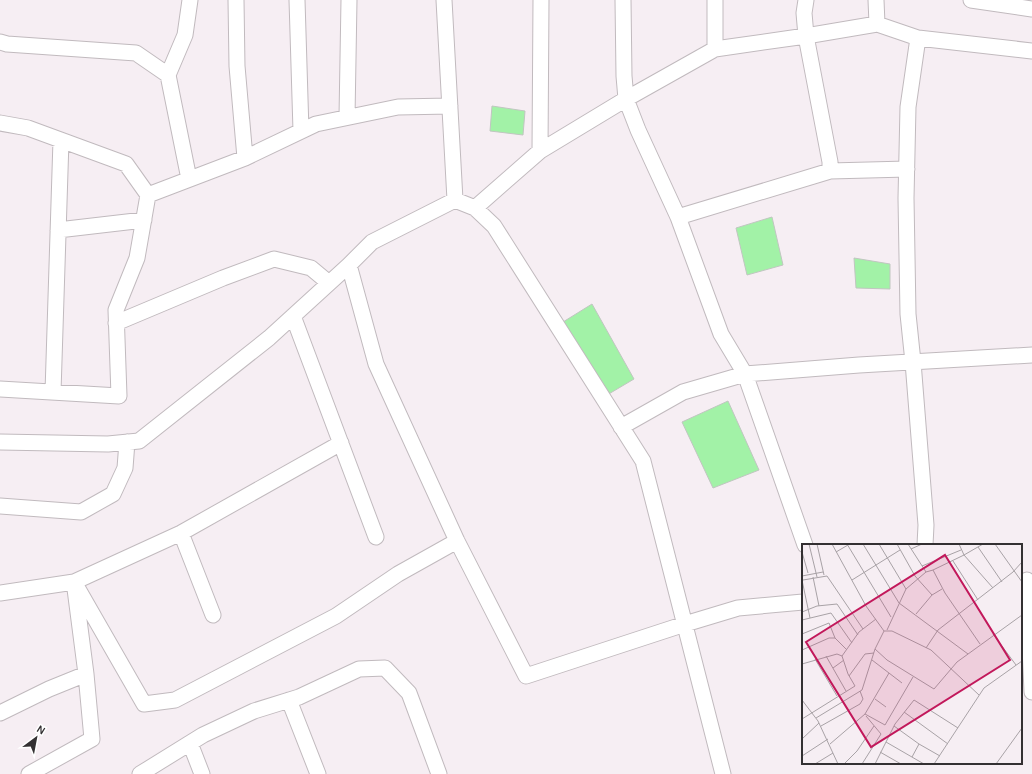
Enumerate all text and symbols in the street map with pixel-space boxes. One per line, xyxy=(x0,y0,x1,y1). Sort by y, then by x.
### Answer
inset map xyxy=(802,544,1022,764)
north arrow xyxy=(16,718,56,758)
text: N xyxy=(34,722,48,738)

